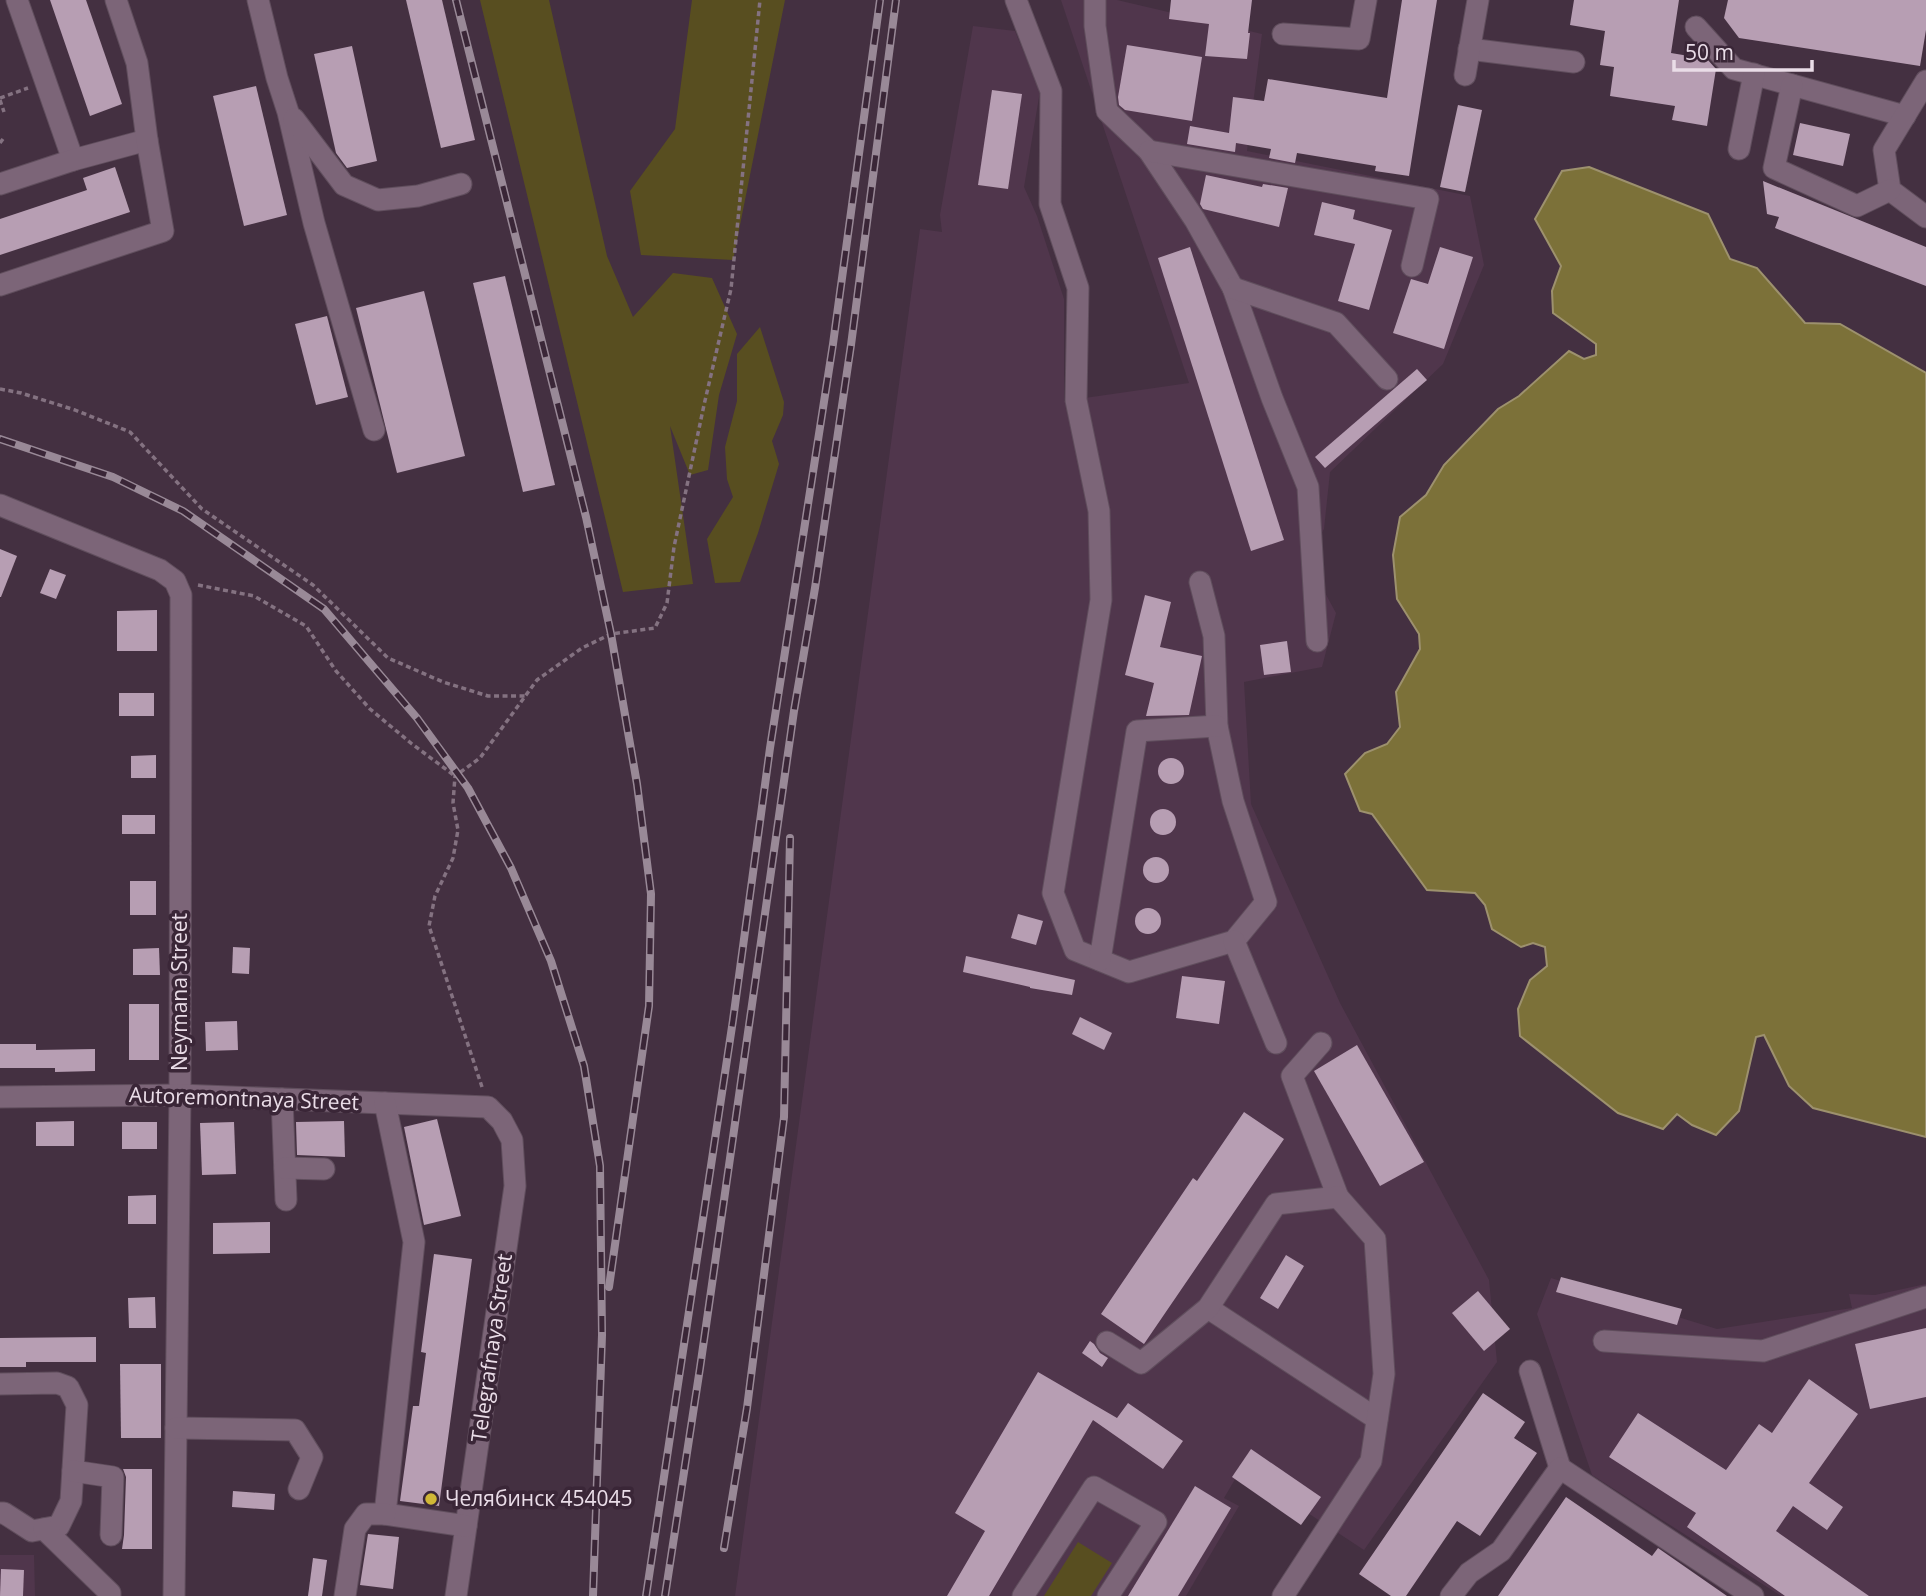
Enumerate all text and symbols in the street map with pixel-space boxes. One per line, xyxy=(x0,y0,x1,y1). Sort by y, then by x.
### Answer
scale bar xyxy=(1674,28,1812,72)
text: 50 m xyxy=(1685,38,1734,66)
street label: Neymana Street xyxy=(165,913,193,1071)
street label: Autoremontnaya Street xyxy=(129,1080,359,1116)
street label: Telegrafnaya Street xyxy=(464,1252,518,1444)
place label: Челябинск 454045 xyxy=(445,1484,633,1512)
marker: Челябинск 454045 xyxy=(423,1491,439,1507)

